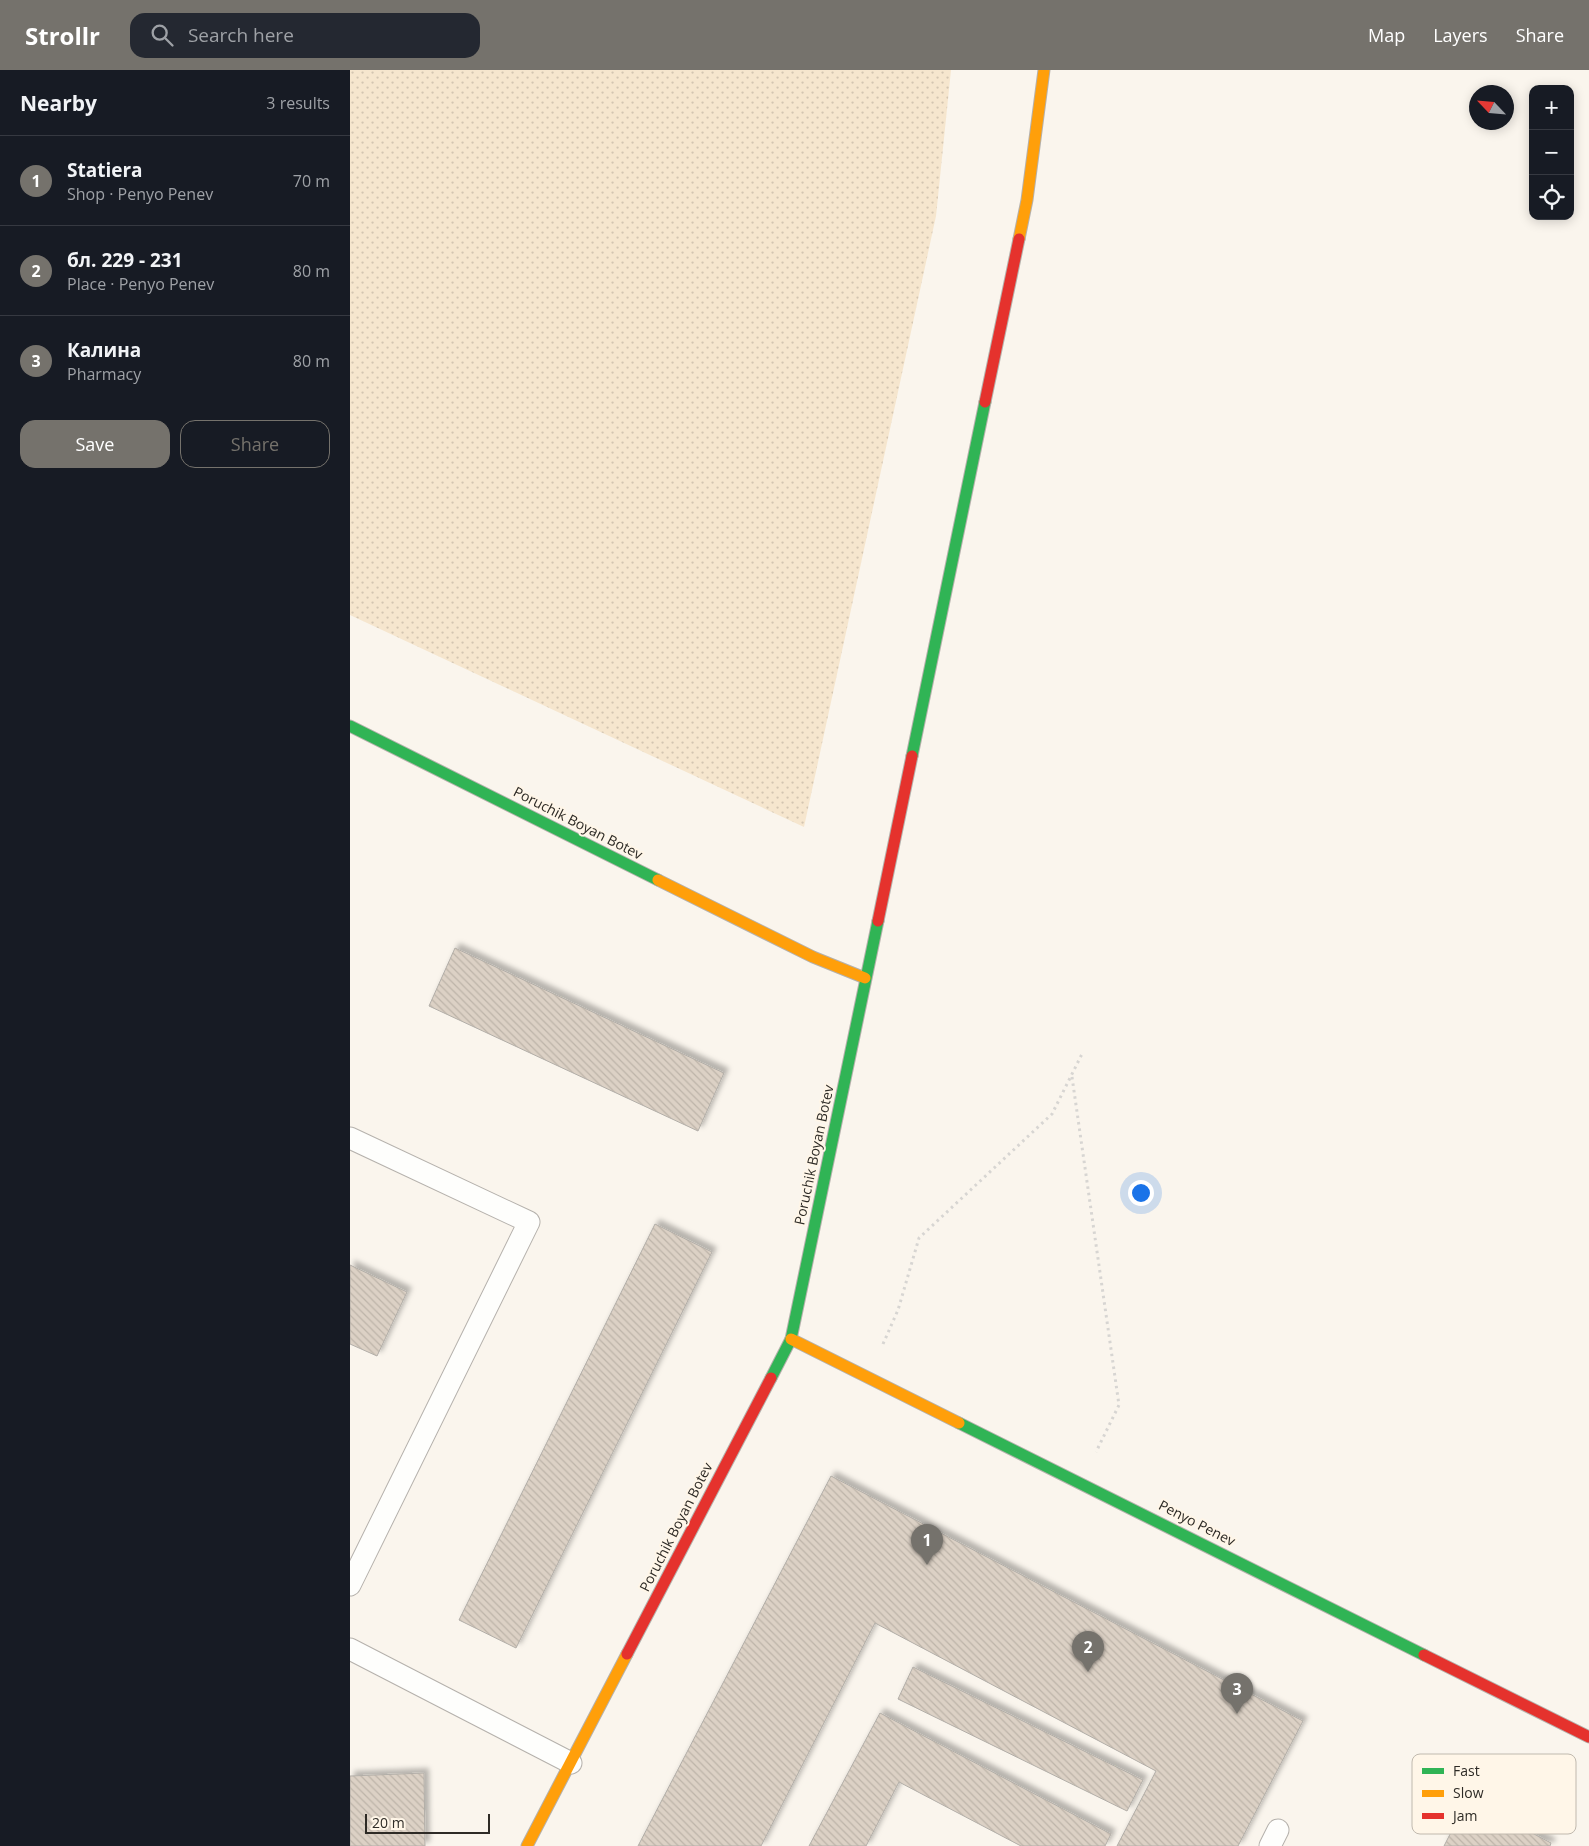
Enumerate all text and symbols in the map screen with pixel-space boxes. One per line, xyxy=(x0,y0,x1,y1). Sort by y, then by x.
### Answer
search box xyxy=(130,13,480,58)
text: Strollr xyxy=(25,19,100,52)
icon: search xyxy=(148,21,176,49)
text: Search here xyxy=(188,22,294,48)
text: Map xyxy=(1368,23,1405,47)
text: Layers xyxy=(1433,23,1488,47)
text: Share xyxy=(1516,23,1564,47)
north arrow xyxy=(1469,85,1514,130)
map controls xyxy=(1529,85,1574,220)
button: + xyxy=(1529,85,1574,130)
text: Nearby xyxy=(20,89,97,117)
text: 3 results xyxy=(266,92,330,114)
button: − xyxy=(1529,130,1574,175)
text: Statiera xyxy=(67,157,143,183)
text: 1 xyxy=(31,170,41,192)
text: 70 m xyxy=(293,170,330,192)
button: locate xyxy=(1529,175,1574,220)
text: Shop · Penyo Penev xyxy=(67,183,213,205)
text: бл. 229 - 231 xyxy=(67,247,183,273)
text: 2 xyxy=(31,260,41,282)
text: 80 m xyxy=(293,260,330,282)
text: Place · Penyo Penev xyxy=(67,273,214,295)
text: Калина xyxy=(67,337,141,363)
text: 3 xyxy=(31,350,41,372)
text: 80 m xyxy=(293,350,330,372)
text: Pharmacy xyxy=(67,363,141,385)
button: Save xyxy=(20,420,170,468)
button: Share xyxy=(180,420,330,468)
street label: Poruchik Boyan Botev xyxy=(510,782,646,863)
street label: Poruchik Boyan Botev xyxy=(789,1083,838,1227)
your location xyxy=(1128,1180,1154,1206)
street label: Poruchik Boyan Botev xyxy=(635,1459,716,1595)
street label: Penyo Penev xyxy=(1156,1495,1239,1550)
pin: 1 xyxy=(911,1524,943,1565)
pin: 2 xyxy=(1072,1631,1104,1672)
pin: 3 xyxy=(1221,1673,1253,1714)
legend xyxy=(1412,1754,1576,1834)
text: Fast xyxy=(1453,1761,1480,1780)
text: Slow xyxy=(1453,1783,1484,1802)
text: Jam xyxy=(1451,1806,1478,1825)
scale bar xyxy=(365,1811,490,1834)
text: 20 m xyxy=(372,1813,405,1832)

